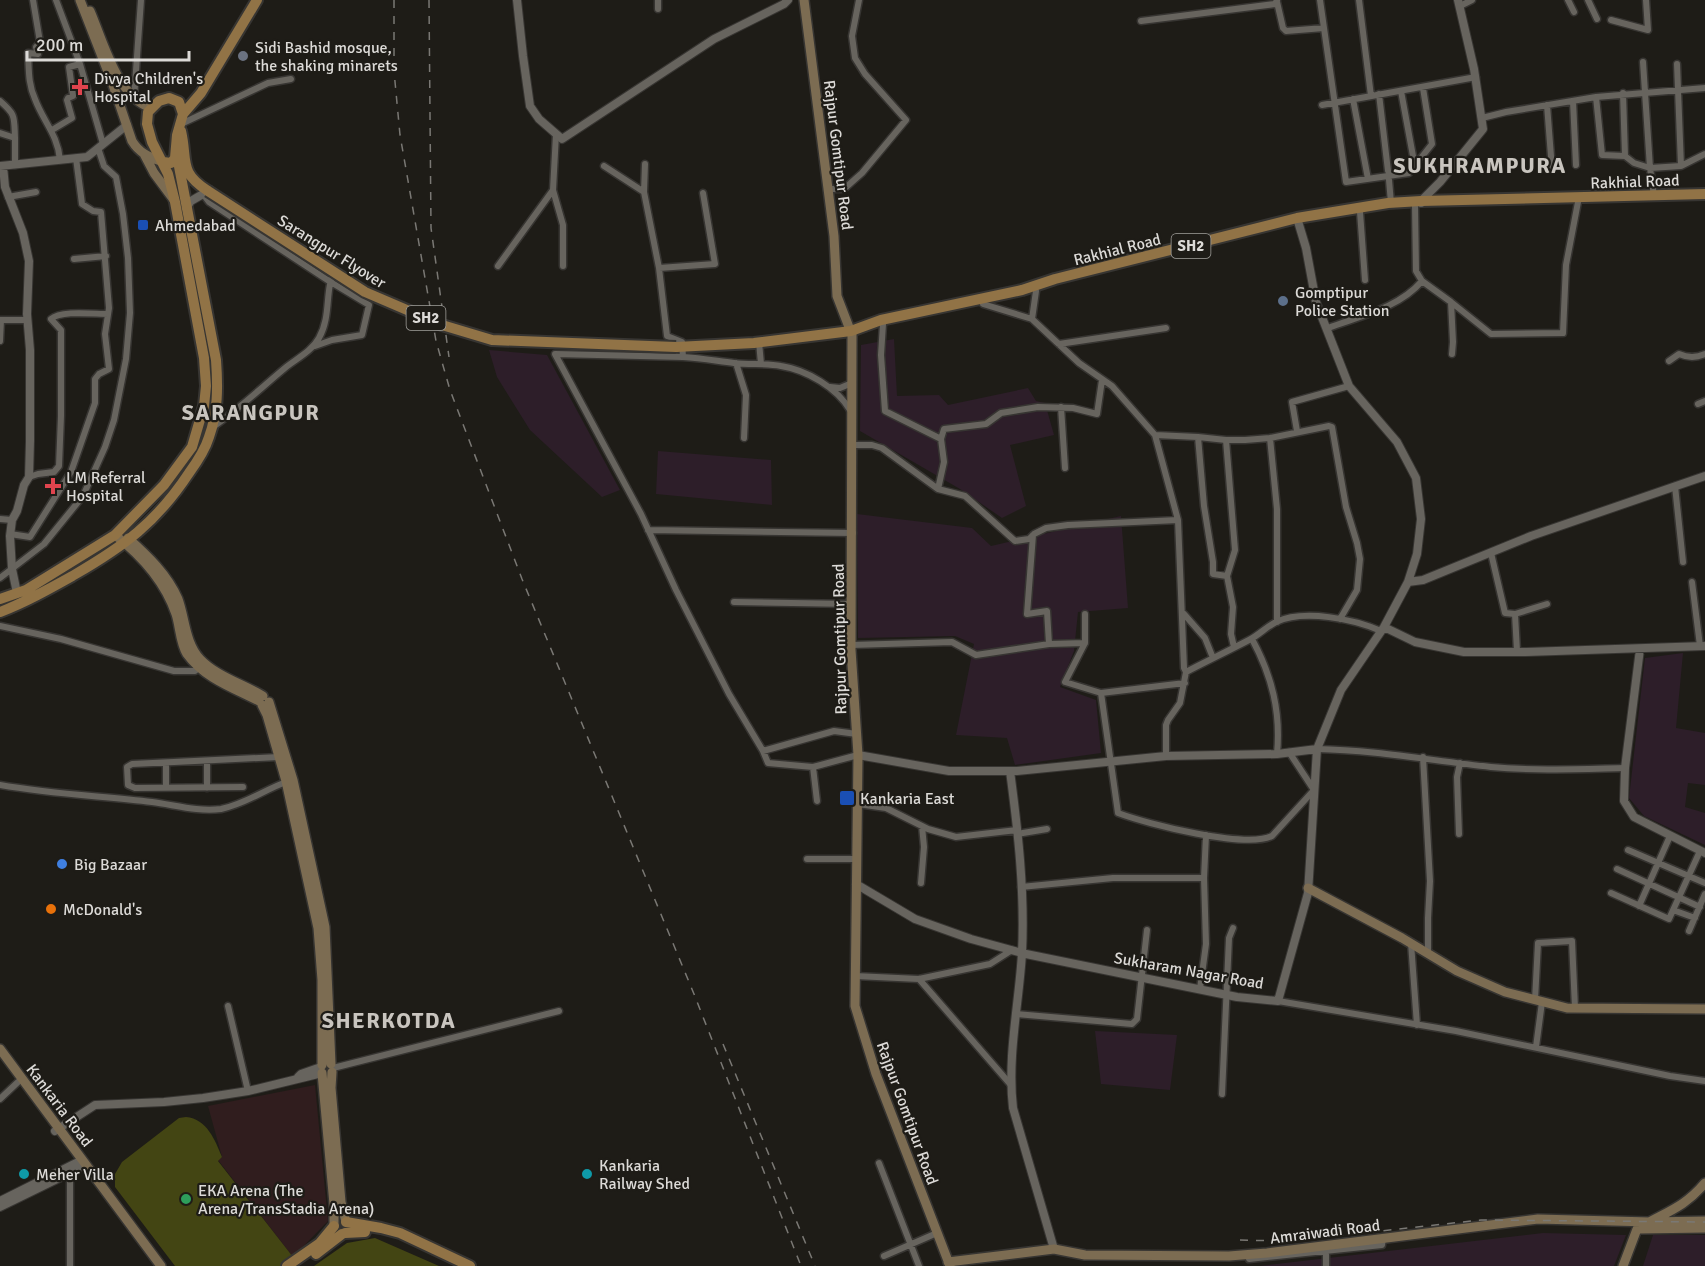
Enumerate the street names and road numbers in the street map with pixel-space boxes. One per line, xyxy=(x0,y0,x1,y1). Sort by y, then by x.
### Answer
street label: Rajpur Gomtipur Road xyxy=(819,79,857,231)
street label: Rakhial Road xyxy=(1590,170,1680,194)
street label: Sarangpur Flyover xyxy=(274,211,389,293)
street label: Rakhial Road xyxy=(1072,229,1163,270)
road number: SH2 xyxy=(1172,234,1210,258)
road number: SH2 xyxy=(406,306,446,330)
street label: Rajpur Gomtipur Road xyxy=(829,563,851,715)
street label: Sukharam Nagar Road xyxy=(1112,948,1265,994)
street label: Rajpur Gomtipur Road xyxy=(872,1039,942,1188)
street label: Kankaria Road xyxy=(21,1060,97,1151)
street label: Amraiwadi Road xyxy=(1269,1215,1381,1249)

